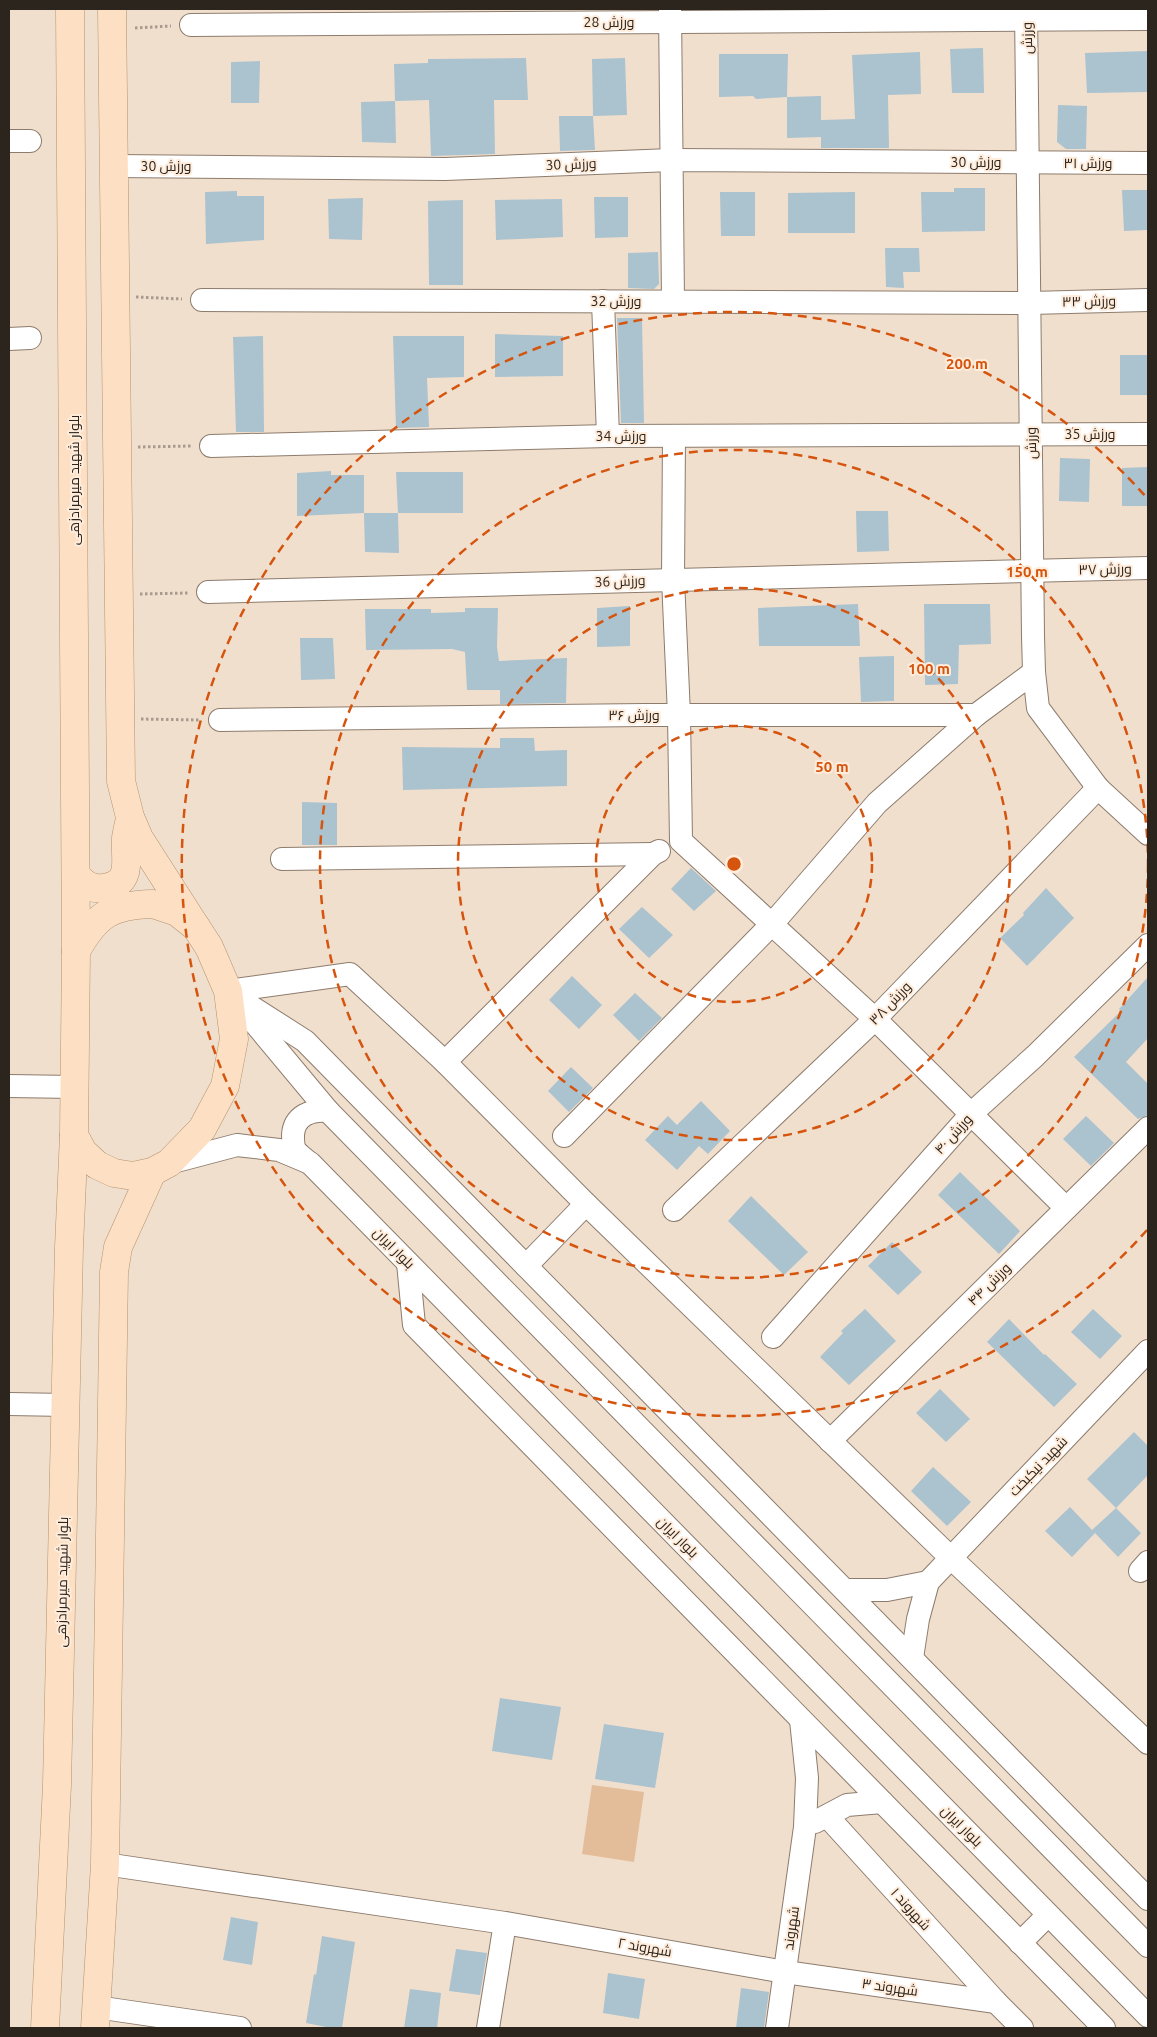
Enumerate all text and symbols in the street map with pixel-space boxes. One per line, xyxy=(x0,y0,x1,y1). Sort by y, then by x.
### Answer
street label: ورزش 28 xyxy=(584,14,634,30)
street label: ورزش xyxy=(1019,22,1035,54)
street label: ورزش 30 xyxy=(951,154,1001,170)
street label: ورزش 30 xyxy=(545,155,597,173)
street label: ورزش ۳۱ xyxy=(1064,155,1112,171)
street label: ورزش 30 xyxy=(141,158,191,174)
street label: ورزش 32 xyxy=(591,293,641,309)
street label: ورزش ۳۳ xyxy=(1062,293,1116,309)
text: 200 m xyxy=(946,355,988,372)
street label: بلوار شهید میرمرادزهی xyxy=(66,415,82,545)
street label: ورزش 35 xyxy=(1065,426,1115,442)
street label: ورزش xyxy=(1023,427,1039,459)
street label: ورزش 34 xyxy=(596,428,646,444)
street label: ورزش ۳۷ xyxy=(1078,561,1132,577)
text: 150 m xyxy=(1006,563,1048,580)
street label: ورزش 36 xyxy=(594,572,646,590)
text: 100 m xyxy=(908,660,950,677)
street label: ورزش ۳۶ xyxy=(608,707,660,723)
text: 50 m xyxy=(815,758,849,775)
centre of rings xyxy=(725,855,743,873)
street label: ورزش ۳۸ xyxy=(866,978,914,1028)
street label: ورزش ۴۰ xyxy=(931,1111,975,1157)
street label: بلوار ایران xyxy=(370,1224,418,1272)
street label: ورزش ۴۴ xyxy=(964,1259,1014,1309)
street label: شهید نیکبخت xyxy=(1006,1433,1070,1499)
street label: بلوار ایران xyxy=(654,1513,702,1561)
street label: بلوار شهید میرمرادزهی xyxy=(53,1517,71,1647)
street label: بلوار ایران xyxy=(938,1802,986,1850)
street label: شهروند ۱ xyxy=(888,1885,934,1933)
street label: شهروند xyxy=(780,1905,802,1951)
street label: شهروند ۲ xyxy=(617,1934,673,1960)
street label: شهروند ۳ xyxy=(861,1975,919,1999)

